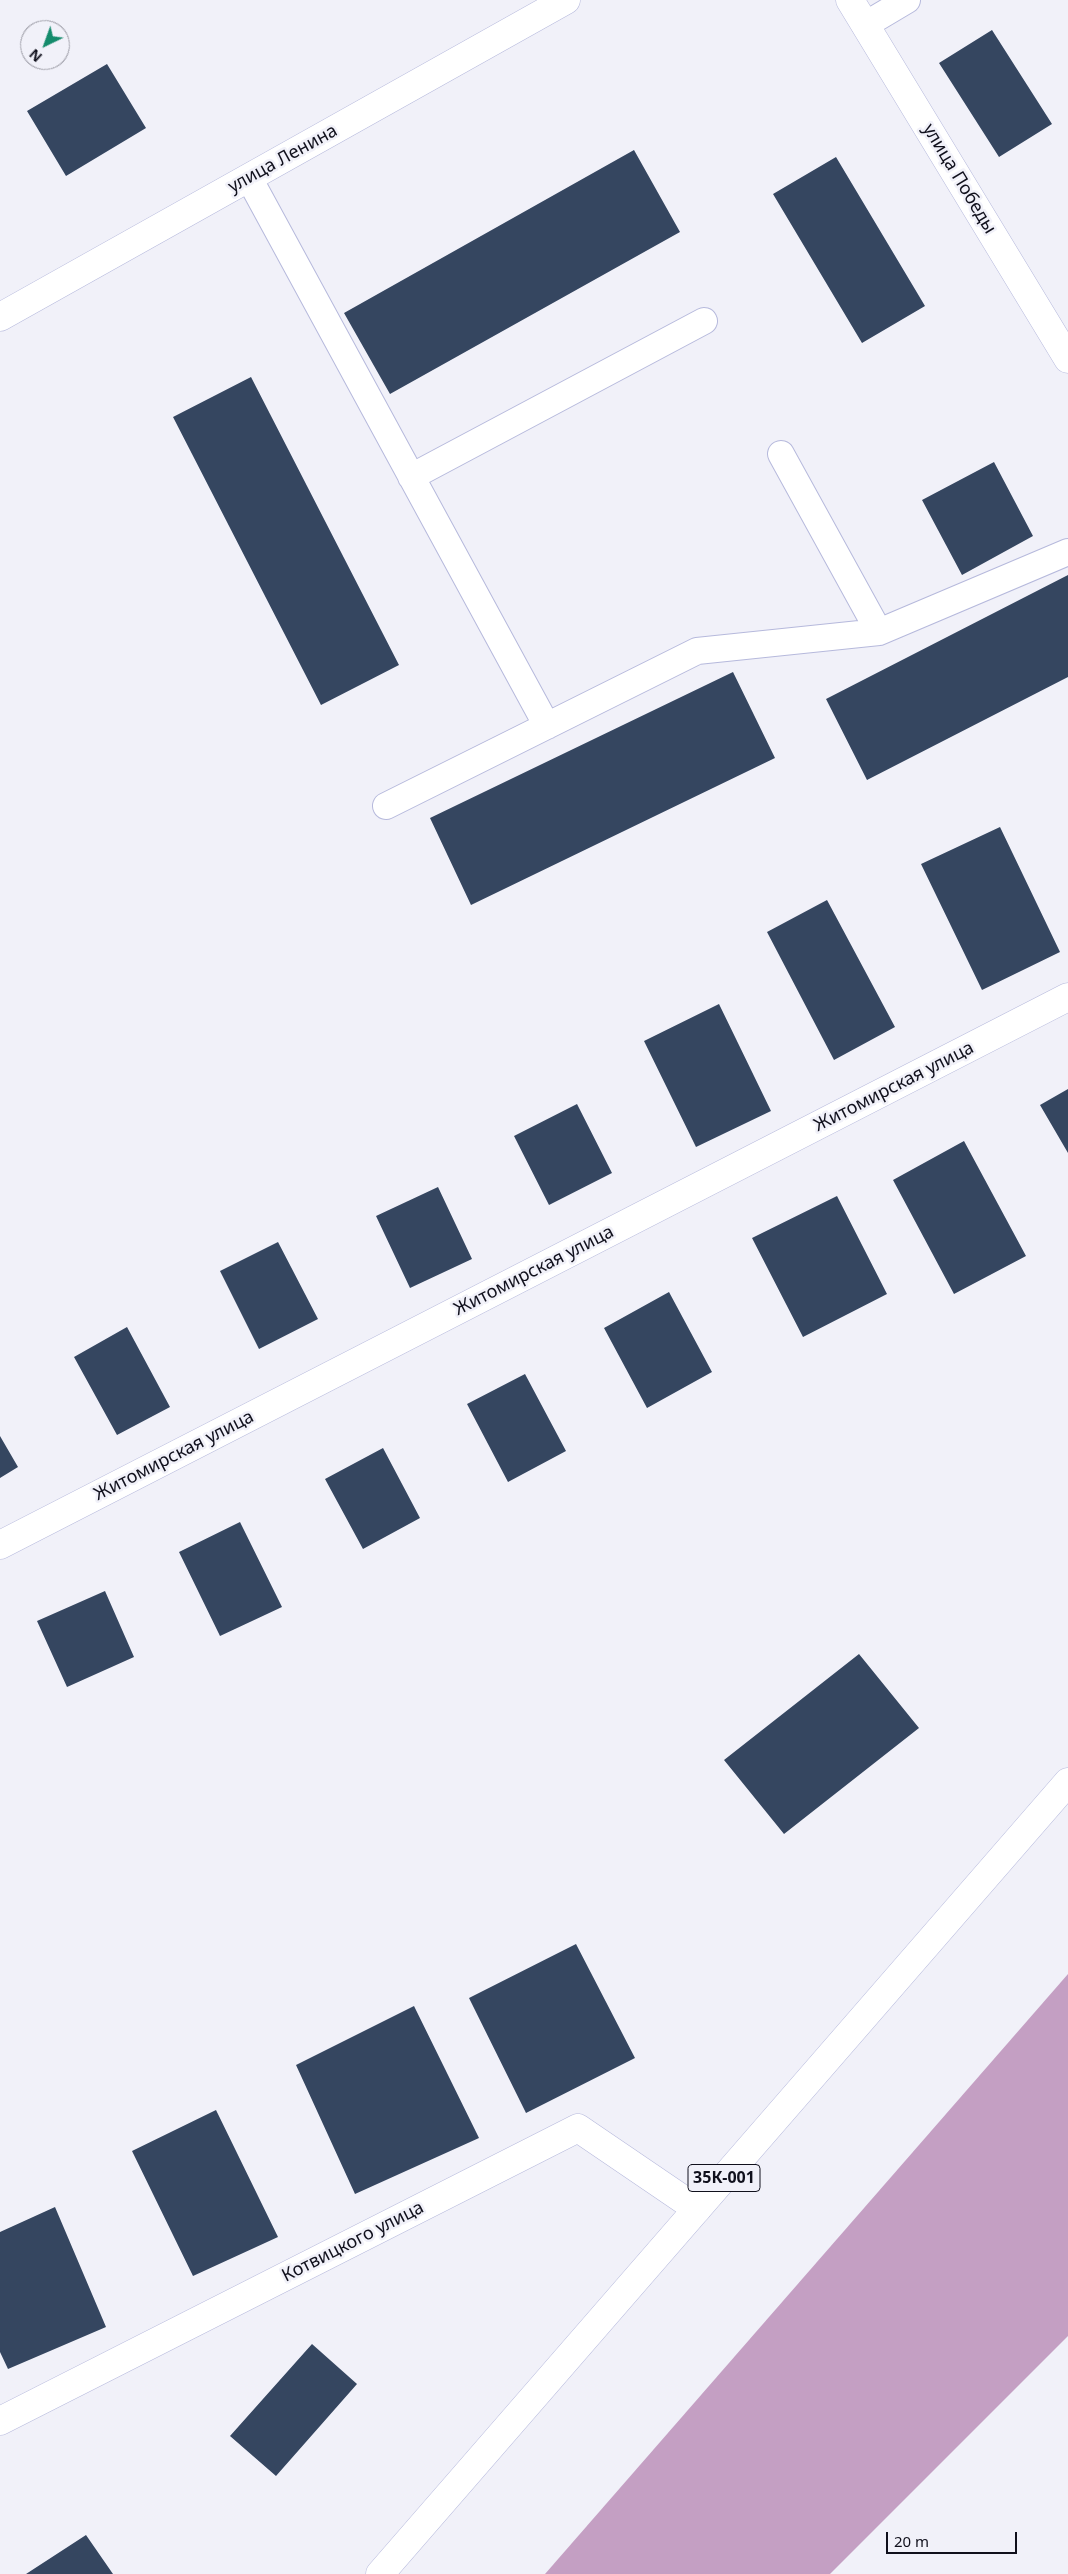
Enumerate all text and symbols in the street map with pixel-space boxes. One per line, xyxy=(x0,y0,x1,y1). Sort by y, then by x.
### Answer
north arrow xyxy=(20,20,70,70)
text: N xyxy=(25,45,46,67)
street label: улица Ленина xyxy=(225,120,341,198)
street label: улица Победы xyxy=(918,120,1000,238)
street label: Житомирская улица xyxy=(810,1037,978,1137)
street label: Житомирская улица xyxy=(450,1221,618,1321)
street label: Житомирская улица xyxy=(90,1406,258,1506)
road number: 35К-001 xyxy=(688,2164,760,2192)
street label: Котвицкого улица xyxy=(279,2197,427,2287)
scale bar xyxy=(888,2522,1019,2554)
text: 20 m xyxy=(894,2531,929,2551)

